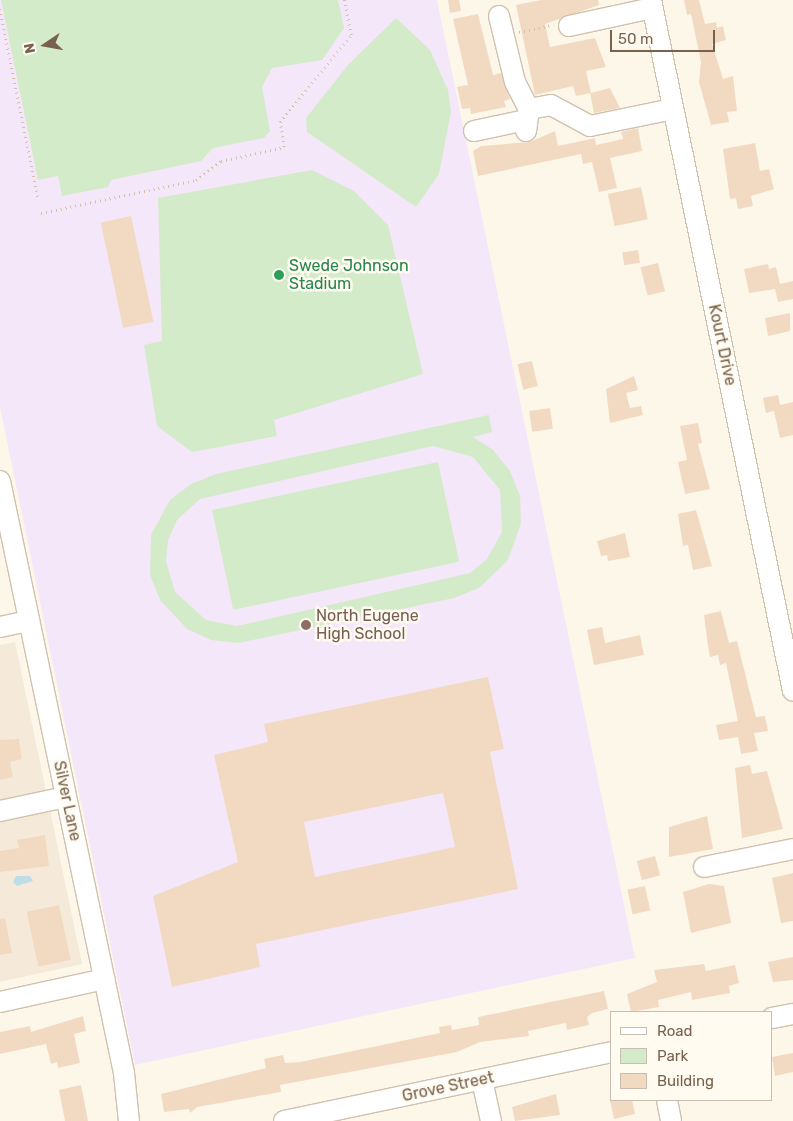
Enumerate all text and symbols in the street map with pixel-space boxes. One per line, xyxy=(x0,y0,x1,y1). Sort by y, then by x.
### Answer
north arrow xyxy=(20,20,70,70)
scale bar xyxy=(613,20,718,52)
text: 50 m xyxy=(618,30,653,48)
text: N xyxy=(20,42,39,55)
place label: Swede Johnson Stadium xyxy=(289,256,409,294)
marker: Swede Johnson Stadium xyxy=(273,269,285,281)
street label: Kourt Drive xyxy=(704,303,740,387)
place label: North Eugene High School xyxy=(316,606,419,644)
marker: North Eugene High School xyxy=(300,619,312,631)
street label: Silver Lane xyxy=(49,759,85,843)
legend xyxy=(610,1011,773,1101)
text: Road xyxy=(657,1022,693,1040)
text: Park xyxy=(657,1047,688,1065)
street label: Grove Street xyxy=(400,1068,496,1106)
text: Building xyxy=(657,1072,714,1090)

